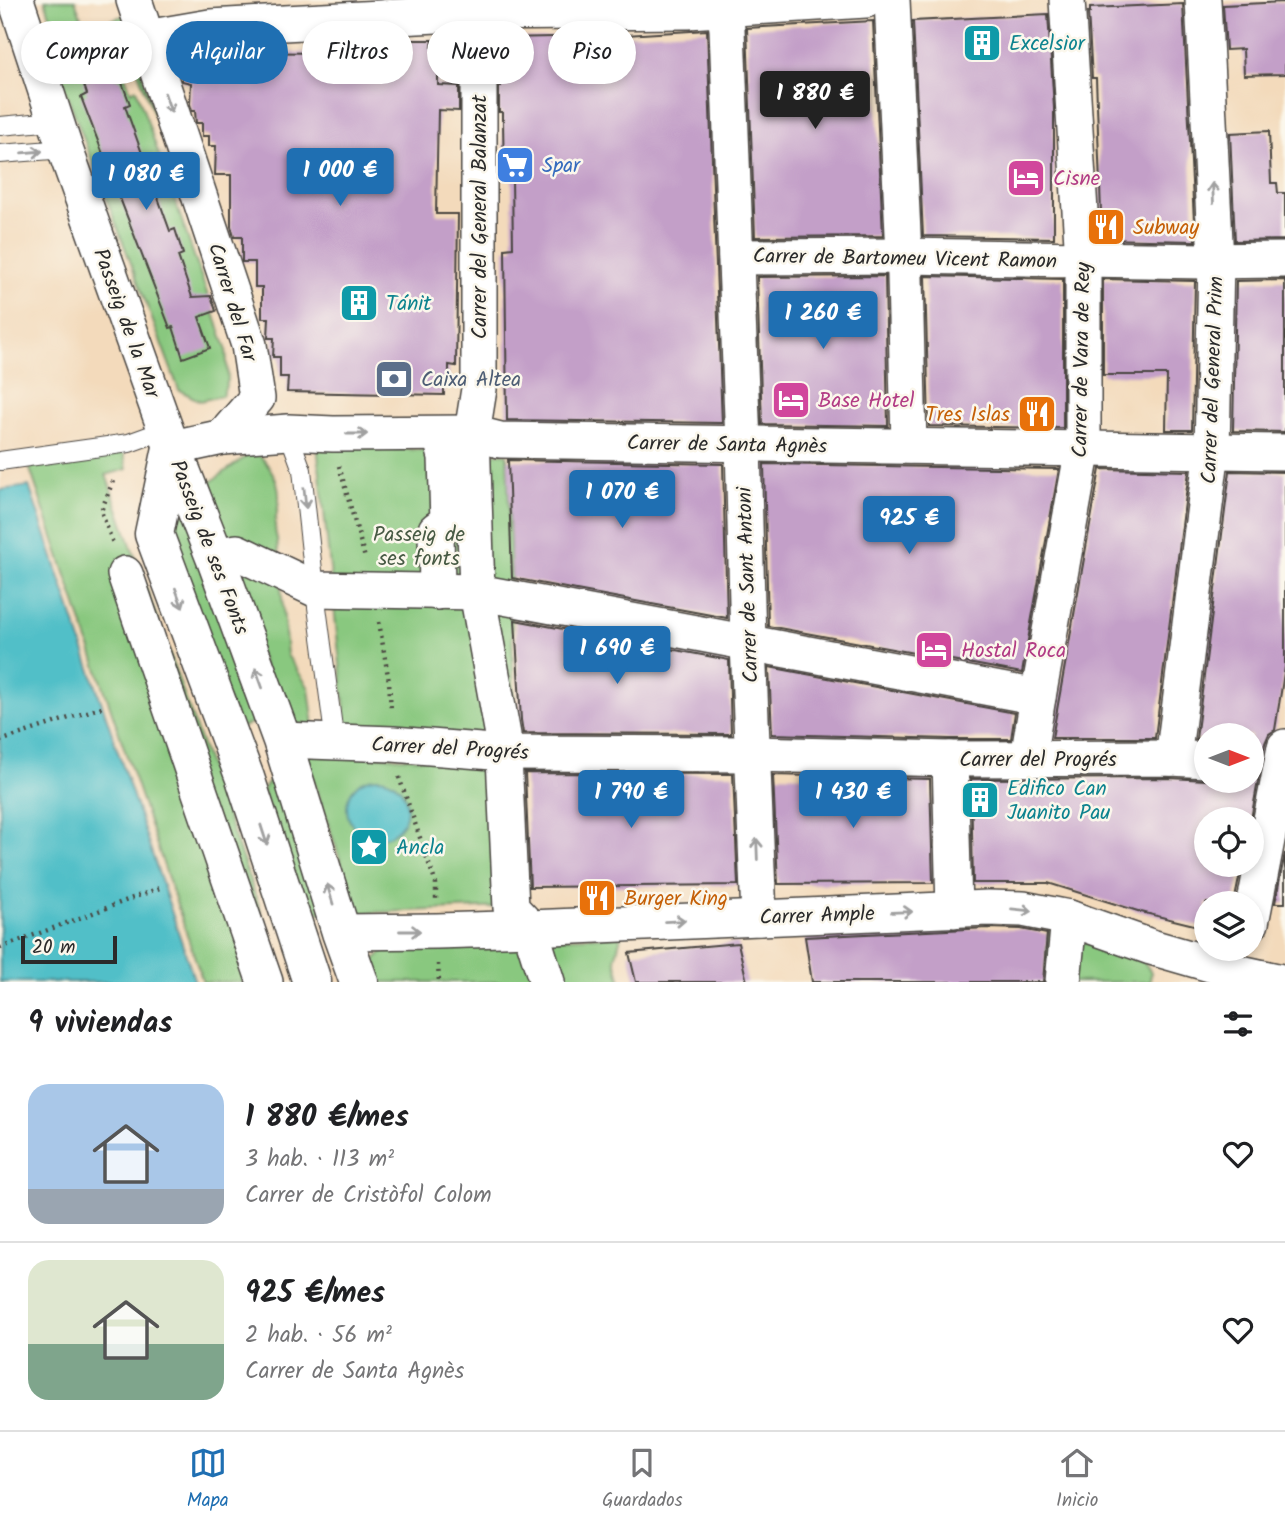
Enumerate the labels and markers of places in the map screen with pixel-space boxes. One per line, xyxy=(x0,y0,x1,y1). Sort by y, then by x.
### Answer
building icon: Excelsior xyxy=(961,22,1003,64)
place label: Excelsior xyxy=(1009,28,1086,61)
pin: 1 880 € xyxy=(750,72,880,131)
supermarket icon: Spar xyxy=(494,144,536,186)
pin: 1 000 € xyxy=(275,148,405,208)
place label: Spar xyxy=(542,150,581,183)
pin: 1 080 € xyxy=(81,152,211,212)
hotel icon: Cisne xyxy=(1005,157,1047,199)
place label: Cisne xyxy=(1053,163,1101,196)
restaurant icon: Subway xyxy=(1085,206,1127,248)
place label: Subway xyxy=(1133,212,1199,245)
building icon: Tánit xyxy=(338,282,380,324)
place label: Tánit xyxy=(386,288,432,321)
pin: 1 260 € xyxy=(758,292,888,351)
bank icon: Caixa Altea xyxy=(373,358,415,400)
place label: Caixa Altea xyxy=(421,364,521,397)
hotel icon: Base Hotel xyxy=(770,379,812,421)
place label: Base Hotel xyxy=(818,385,914,418)
restaurant icon: Tres Islas xyxy=(1016,393,1058,435)
place label: Tres Islas xyxy=(926,399,1010,432)
pin: 1 070 € xyxy=(557,470,687,530)
pin: 925 € xyxy=(860,496,958,556)
pin: 1 690 € xyxy=(552,626,682,686)
hotel icon: Hostal Roca xyxy=(913,629,955,671)
place label: Hostal Roca xyxy=(961,635,1066,668)
pin: 1 790 € xyxy=(566,770,696,830)
pin: 1 430 € xyxy=(788,770,918,830)
place label: Edifico Can Juanito Pau xyxy=(1007,773,1110,830)
building icon: Edifico Can Juanito Pau xyxy=(959,779,1001,821)
place icon: Ancla xyxy=(348,826,390,868)
place label: Ancla xyxy=(396,832,444,865)
restaurant icon: Burger King xyxy=(576,877,618,919)
place label: Burger King xyxy=(624,883,728,916)

